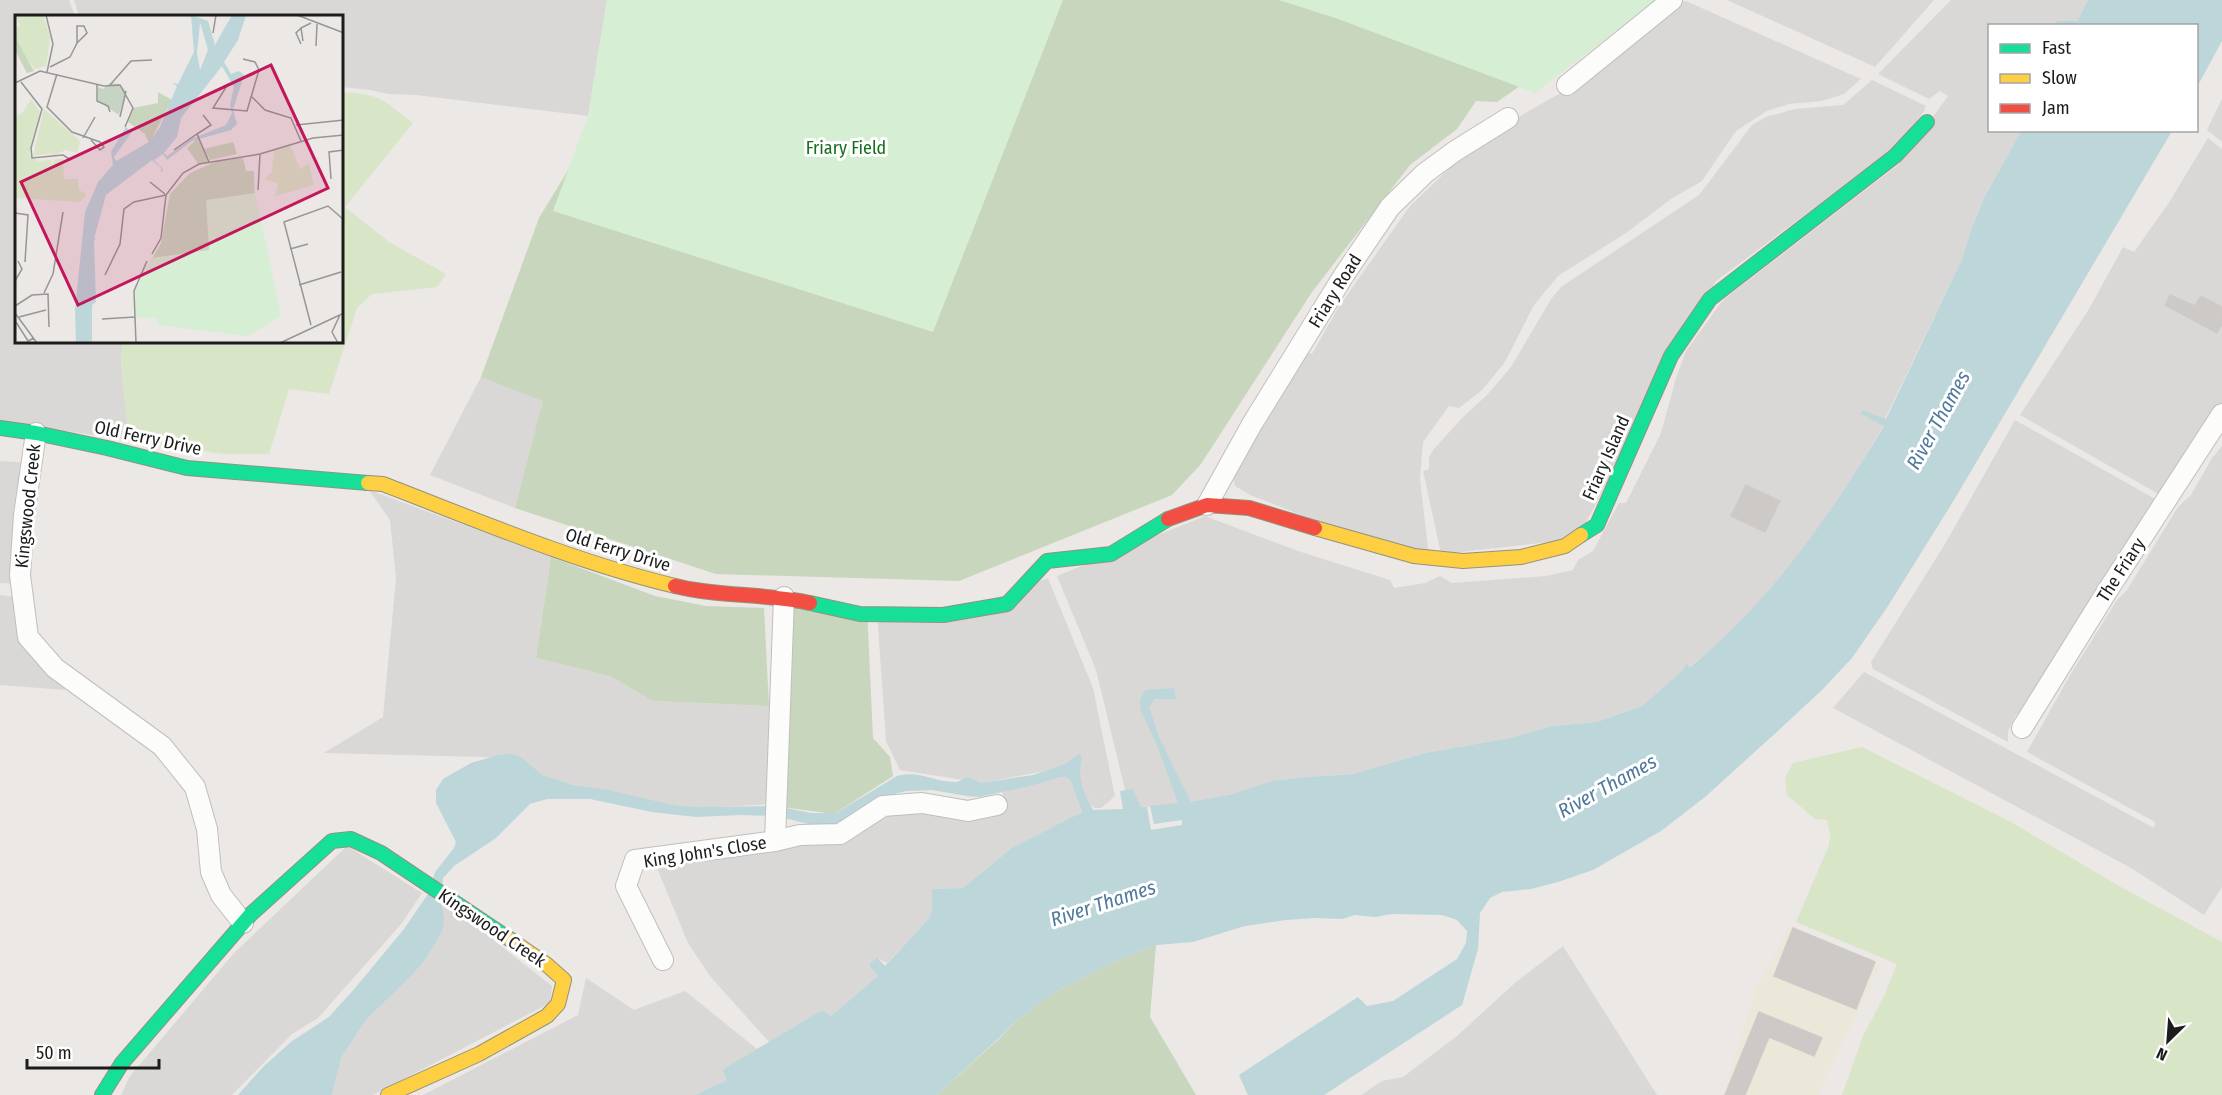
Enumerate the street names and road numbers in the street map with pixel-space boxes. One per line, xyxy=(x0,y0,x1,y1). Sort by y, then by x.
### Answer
street label: Friary Road xyxy=(1304,250,1366,332)
street label: Friary Island xyxy=(1578,412,1634,504)
street label: Old Ferry Drive xyxy=(92,416,204,460)
street label: Kingswood Creek xyxy=(11,442,46,569)
street label: Old Ferry Drive xyxy=(563,524,673,576)
street label: The Friary xyxy=(2092,534,2150,606)
street label: King John's Close xyxy=(642,831,768,873)
street label: Kingswood Creek xyxy=(434,884,550,972)

